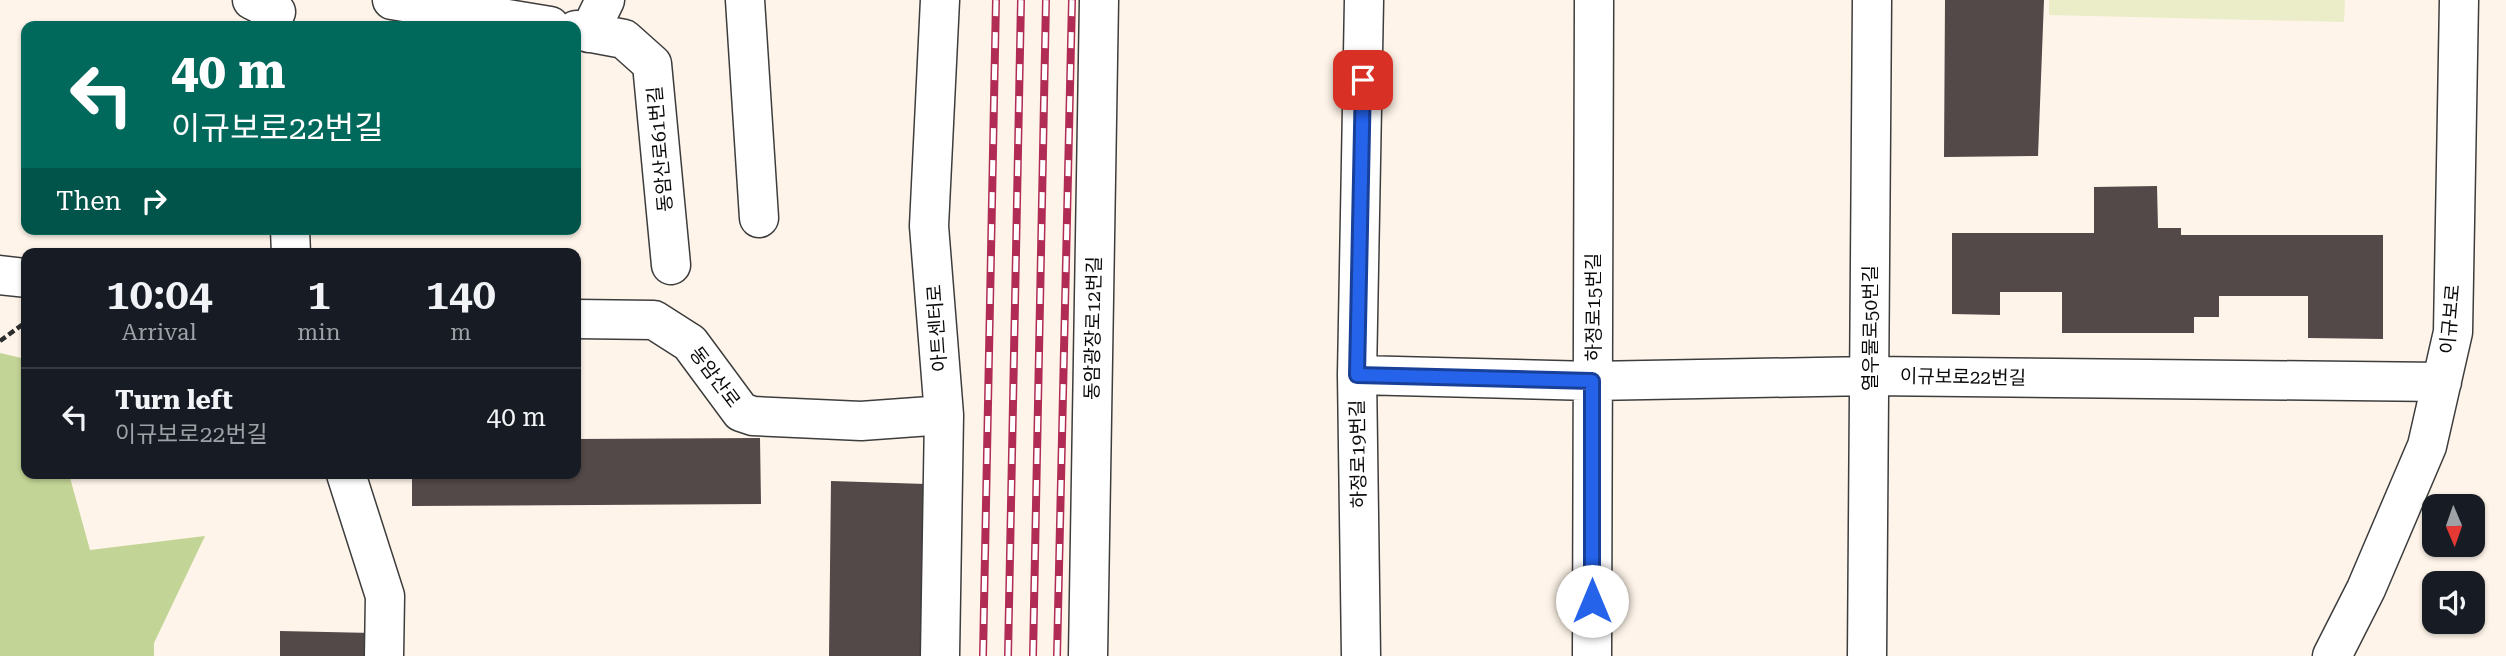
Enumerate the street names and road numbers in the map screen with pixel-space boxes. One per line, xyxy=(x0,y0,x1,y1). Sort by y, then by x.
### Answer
street label: 동암산로61번길 xyxy=(643,85,677,213)
street label: 하정로15번길 xyxy=(1582,253,1605,361)
street label: 동암광장로12번길 xyxy=(1080,256,1106,400)
street label: 열우물로50번길 xyxy=(1859,265,1882,391)
street label: 이규보로 xyxy=(2435,283,2465,355)
street label: 아트센터로 xyxy=(922,284,952,372)
street label: 동암산로 xyxy=(685,342,745,412)
street label: 이규보로22번길 xyxy=(1900,364,2026,390)
street label: 하정로19번길 xyxy=(1346,399,1370,509)

